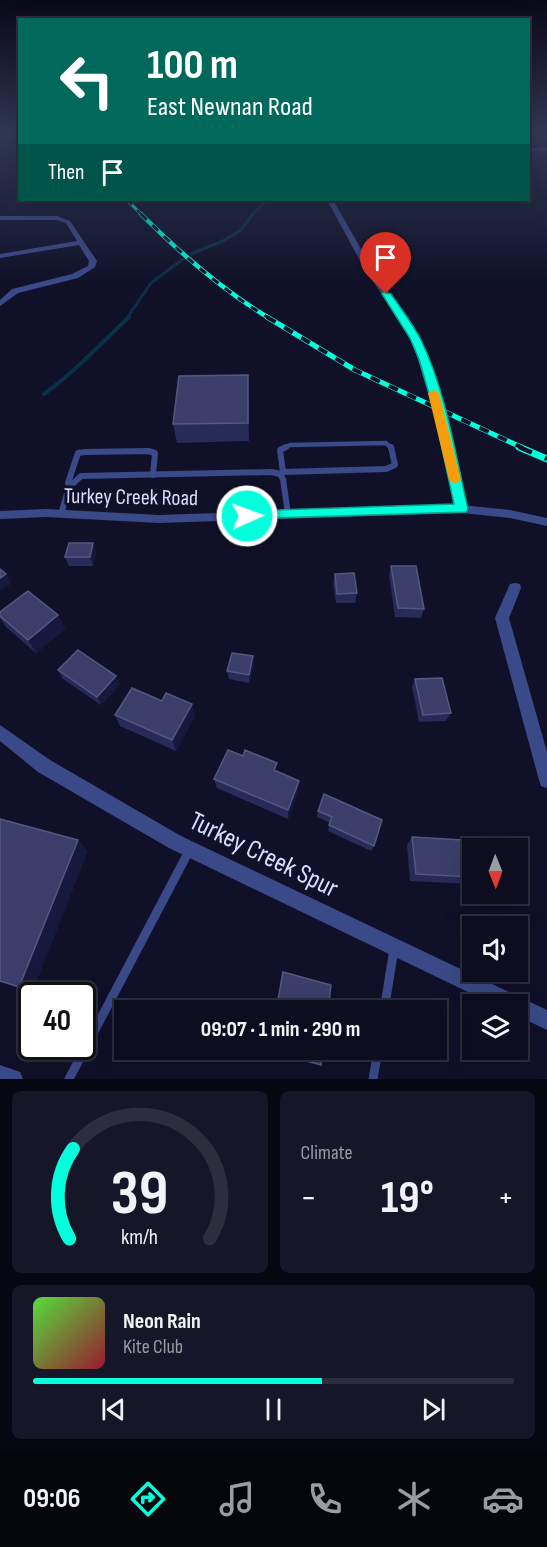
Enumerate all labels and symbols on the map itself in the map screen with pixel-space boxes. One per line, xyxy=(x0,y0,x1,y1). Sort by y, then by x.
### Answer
pin xyxy=(360,232,411,294)
street label: Turkey Creek Road xyxy=(64,483,198,512)
position arrow xyxy=(215,484,279,548)
street label: Turkey Creek Spur xyxy=(184,805,343,905)
north arrow xyxy=(462,838,528,904)
speed limit sign: 40 xyxy=(18,982,96,1060)

